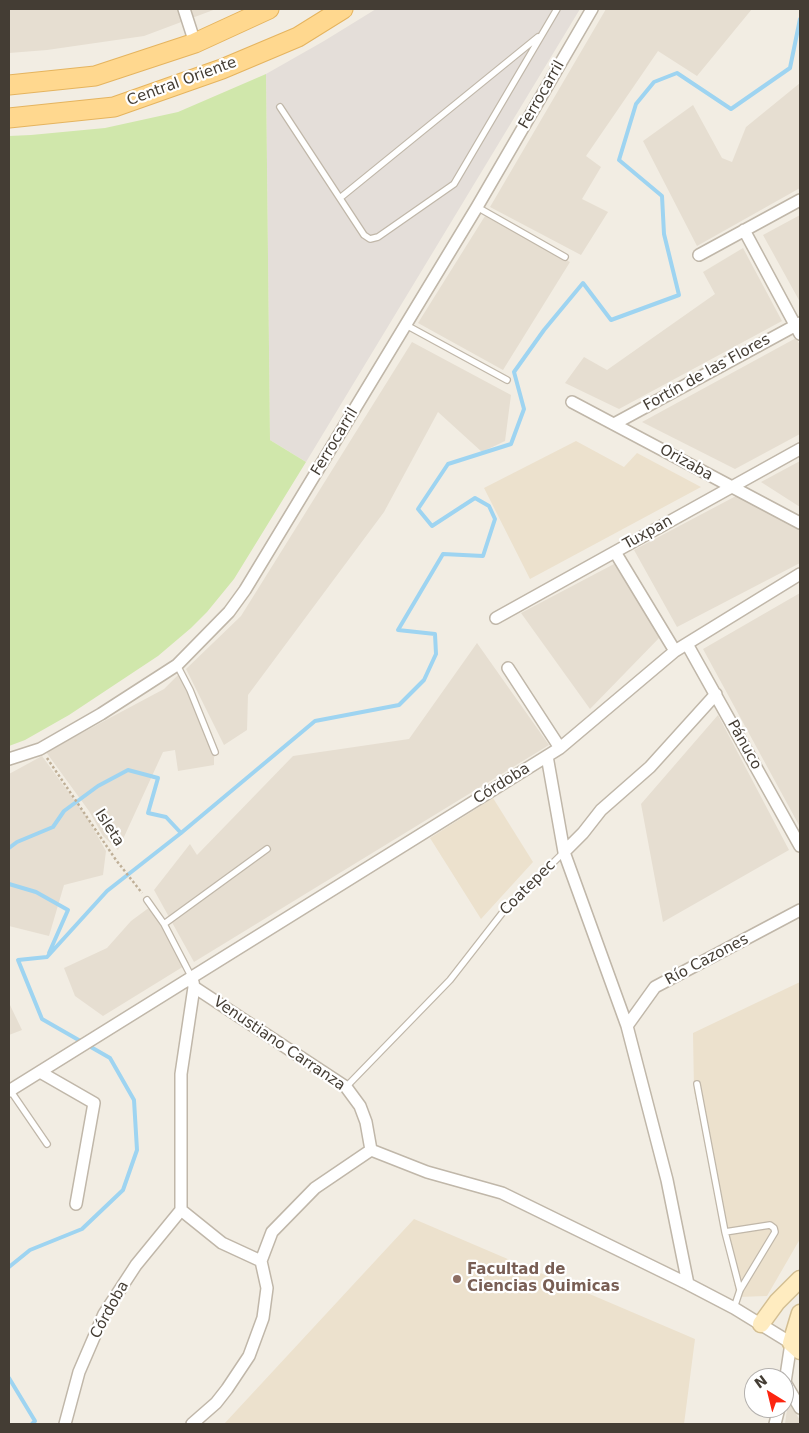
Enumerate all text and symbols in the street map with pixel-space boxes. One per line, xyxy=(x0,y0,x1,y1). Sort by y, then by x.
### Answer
street label: Central Oriente xyxy=(125,54,239,110)
street label: Ferrocarril xyxy=(515,58,569,132)
street label: Fortín de las Flores xyxy=(641,331,773,415)
street label: Ferrocarril xyxy=(308,405,362,479)
street label: Orizaba xyxy=(656,441,716,485)
street label: Tuxpan xyxy=(620,512,676,554)
street label: Pánuco xyxy=(723,717,765,773)
street label: Córdoba xyxy=(471,760,533,808)
street label: Isleta xyxy=(90,806,128,850)
street label: Coatepec xyxy=(497,857,559,919)
street label: Río Cazones xyxy=(662,931,752,989)
street label: Venustiano Carranza xyxy=(210,993,348,1095)
place label: Facultad de Ciencias Quimicas xyxy=(467,1261,620,1296)
marker: Facultad de Ciencias Quimicas xyxy=(451,1273,463,1285)
street label: Córdoba xyxy=(87,1278,133,1342)
north arrow xyxy=(744,1368,794,1418)
text: N xyxy=(751,1372,770,1392)

